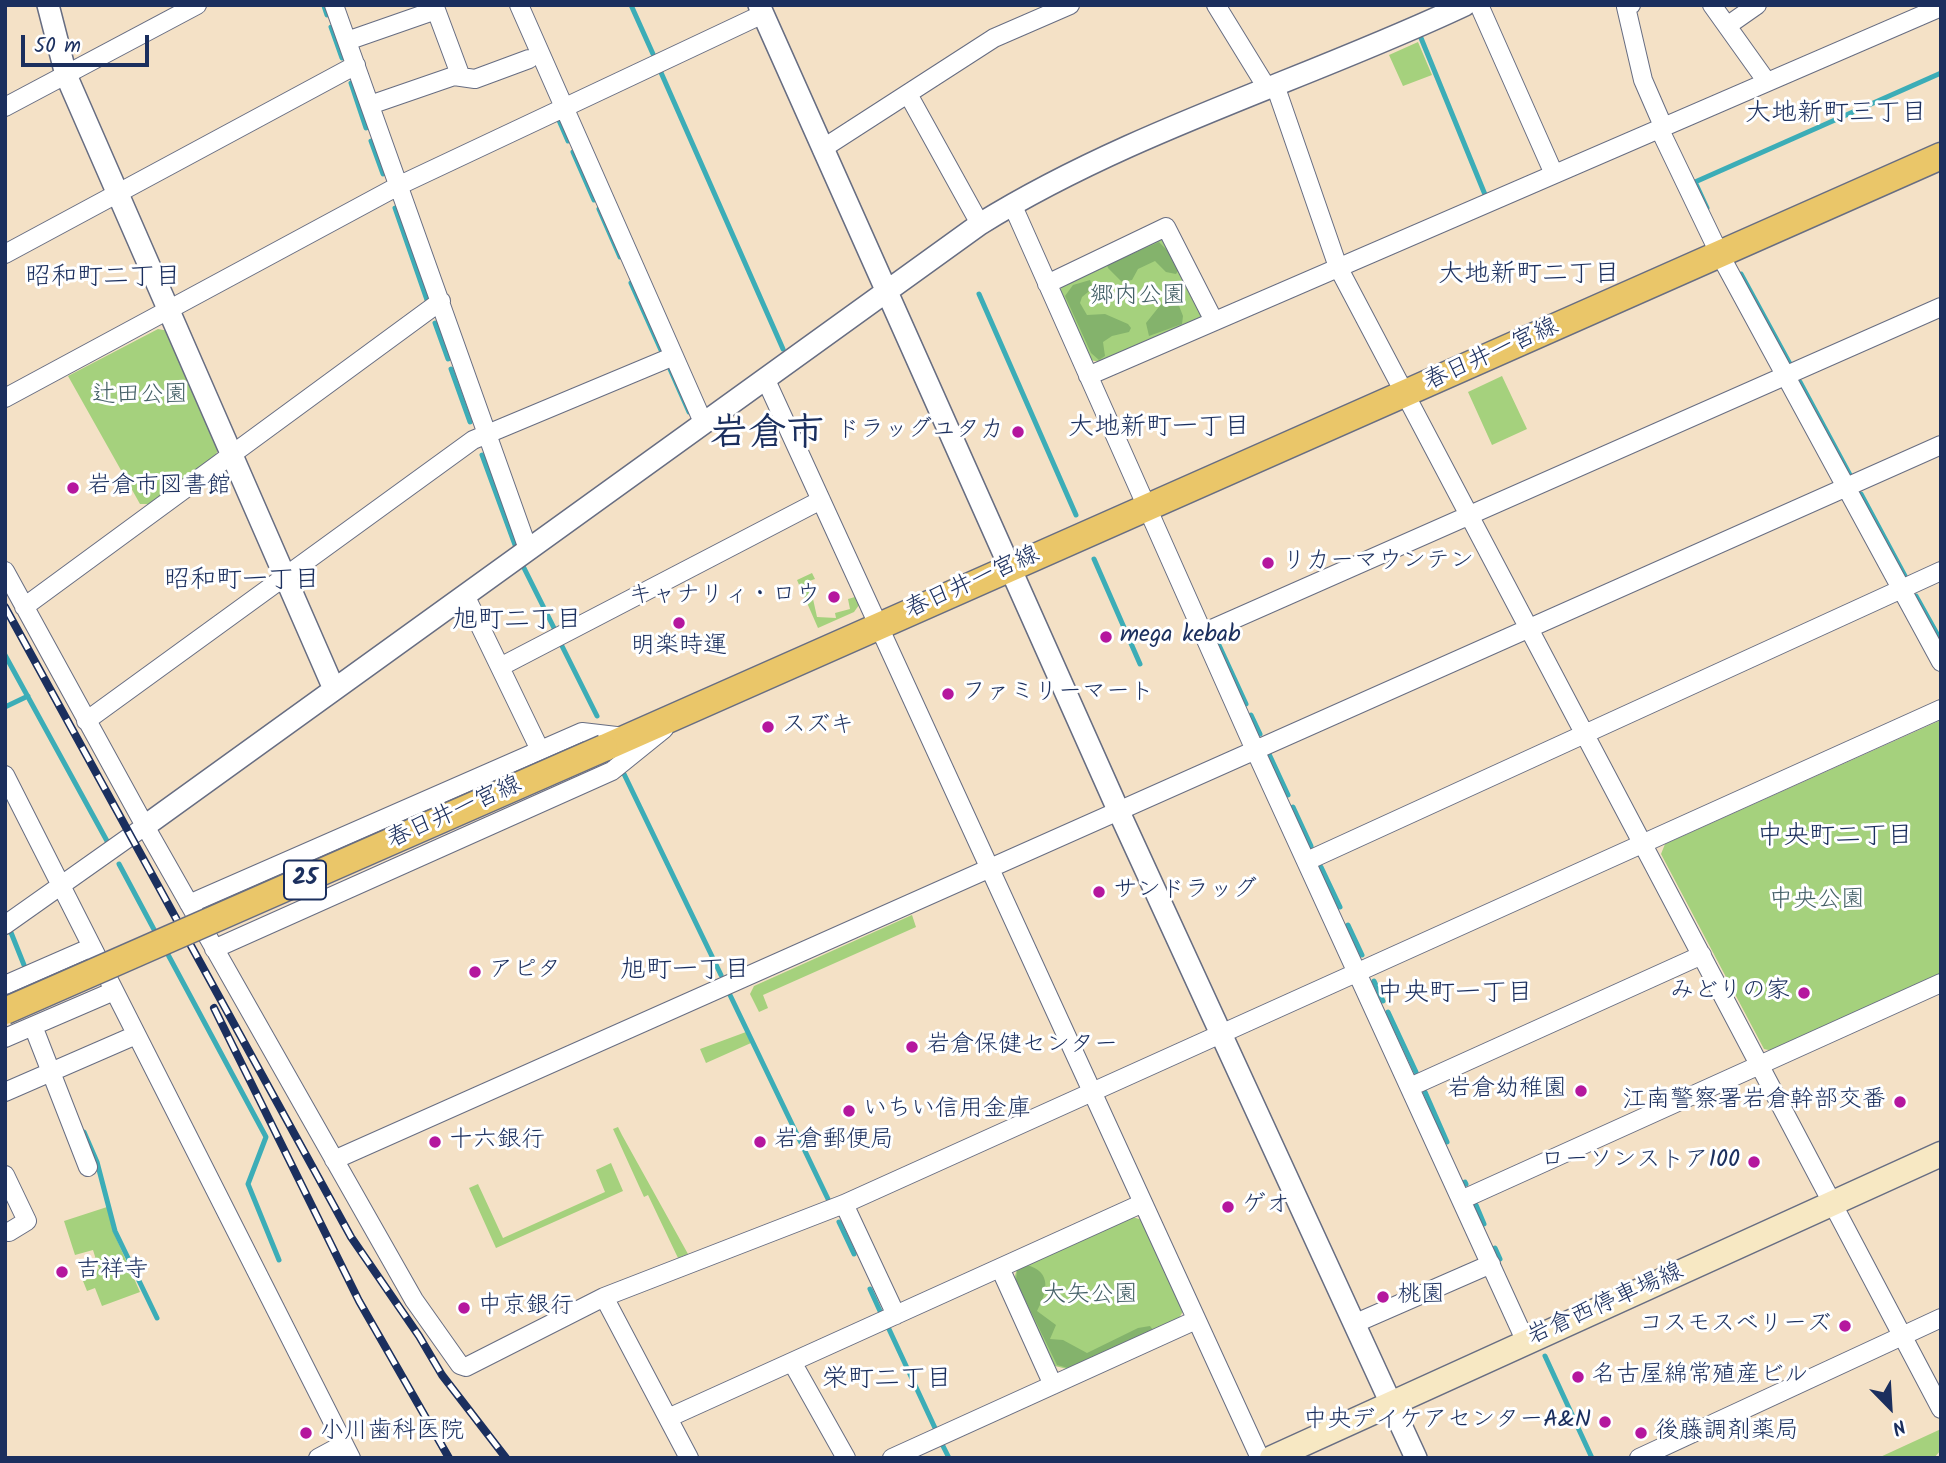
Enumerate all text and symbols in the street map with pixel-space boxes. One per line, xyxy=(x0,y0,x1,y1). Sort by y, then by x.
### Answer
scale bar xyxy=(24,21,152,65)
text: 50 m xyxy=(34,30,81,63)
district label: 大地新町三丁目 xyxy=(1745,100,1927,132)
district label: 大地新町二丁目 xyxy=(1438,261,1620,293)
district label: 昭和町二丁目 xyxy=(25,264,181,296)
park label: 郷内公園 xyxy=(1090,284,1186,312)
street label: 春日井一宮線 xyxy=(1420,314,1564,398)
park label: 辻田公園 xyxy=(92,383,188,411)
district label: 大地新町一丁目 xyxy=(1068,414,1250,446)
district label: 岩倉市 xyxy=(710,415,824,461)
place label: ドラッグユタカ xyxy=(836,418,1004,446)
marker: ドラッグユタカ xyxy=(1010,424,1026,440)
place label: 岩倉市図書館 xyxy=(87,474,231,502)
marker: 岩倉市図書館 xyxy=(65,480,81,496)
street label: 春日井一宮線 xyxy=(901,542,1045,626)
place label: リカーマウンテン xyxy=(1282,549,1474,577)
marker: リカーマウンテン xyxy=(1260,555,1276,571)
district label: 昭和町一丁目 xyxy=(164,567,320,599)
place label: キャナリィ・ロウ xyxy=(628,583,820,611)
marker: キャナリィ・ロウ xyxy=(826,589,842,605)
district label: 旭町二丁目 xyxy=(452,607,582,639)
marker: 明楽時運 xyxy=(671,615,687,631)
place label: mega kebab xyxy=(1120,623,1241,651)
marker: mega kebab xyxy=(1098,629,1114,645)
place label: 明楽時運 xyxy=(631,634,727,662)
place label: ファミリーマート xyxy=(962,680,1154,708)
marker: ファミリーマート xyxy=(940,686,956,702)
place label: スズキ xyxy=(782,713,854,741)
marker: スズキ xyxy=(760,719,776,735)
street label: 春日井一宮線 xyxy=(383,772,527,856)
district label: 中央町二丁目 xyxy=(1757,823,1913,855)
road number: 25 xyxy=(284,860,326,900)
place label: サンドラッグ xyxy=(1113,878,1257,906)
marker: サンドラッグ xyxy=(1091,884,1107,900)
park label: 中央公園 xyxy=(1769,888,1865,916)
district label: 旭町一丁目 xyxy=(620,957,750,989)
place label: アピタ xyxy=(489,958,561,986)
marker: アピタ xyxy=(467,964,483,980)
place label: みどりの家 xyxy=(1670,979,1790,1007)
district label: 中央町一丁目 xyxy=(1377,980,1533,1012)
marker: みどりの家 xyxy=(1796,985,1812,1001)
place label: 岩倉保健センター xyxy=(926,1033,1118,1061)
marker: 岩倉保健センター xyxy=(904,1039,920,1055)
place label: 岩倉幼稚園 xyxy=(1447,1077,1567,1105)
marker: 岩倉幼稚園 xyxy=(1573,1083,1589,1099)
place label: 江南警察署岩倉幹部交番 xyxy=(1622,1088,1886,1116)
marker: 江南警察署岩倉幹部交番 xyxy=(1892,1094,1908,1110)
place label: いちい信用金庫 xyxy=(863,1097,1031,1125)
marker: いちい信用金庫 xyxy=(841,1103,857,1119)
place label: 十六銀行 xyxy=(449,1128,545,1156)
place label: 岩倉郵便局 xyxy=(774,1128,894,1156)
marker: 十六銀行 xyxy=(427,1134,443,1150)
marker: 岩倉郵便局 xyxy=(752,1134,768,1150)
place label: ローソンストア100 xyxy=(1540,1148,1740,1176)
marker: ローソンストア100 xyxy=(1746,1154,1762,1170)
place label: ゲオ xyxy=(1242,1193,1290,1221)
marker: ゲオ xyxy=(1220,1199,1236,1215)
place label: 吉祥寺 xyxy=(76,1258,148,1286)
street label: 岩倉西停車場線 xyxy=(1523,1259,1689,1353)
marker: 吉祥寺 xyxy=(54,1264,70,1280)
park label: 大矢公園 xyxy=(1042,1283,1138,1311)
place label: 桃園 xyxy=(1397,1283,1445,1311)
marker: 桃園 xyxy=(1375,1289,1391,1305)
place label: 中京銀行 xyxy=(478,1294,574,1322)
marker: 中京銀行 xyxy=(456,1300,472,1316)
place label: コスモスベリーズ xyxy=(1639,1312,1831,1340)
marker: コスモスベリーズ xyxy=(1837,1318,1853,1334)
place label: 名古屋綿常殖産ビル xyxy=(1592,1363,1808,1391)
district label: 栄町二丁目 xyxy=(822,1366,952,1398)
marker: 名古屋綿常殖産ビル xyxy=(1570,1369,1586,1385)
north arrow xyxy=(1855,1372,1925,1442)
place label: 中央デイケアセンターA&N xyxy=(1303,1408,1591,1436)
text: N xyxy=(1887,1410,1910,1442)
marker: 中央デイケアセンターA&N xyxy=(1597,1414,1613,1430)
place label: 小川歯科医院 xyxy=(320,1419,464,1447)
place label: 後藤調剤薬局 xyxy=(1655,1419,1799,1447)
marker: 小川歯科医院 xyxy=(298,1425,314,1441)
marker: 後藤調剤薬局 xyxy=(1633,1425,1649,1441)

